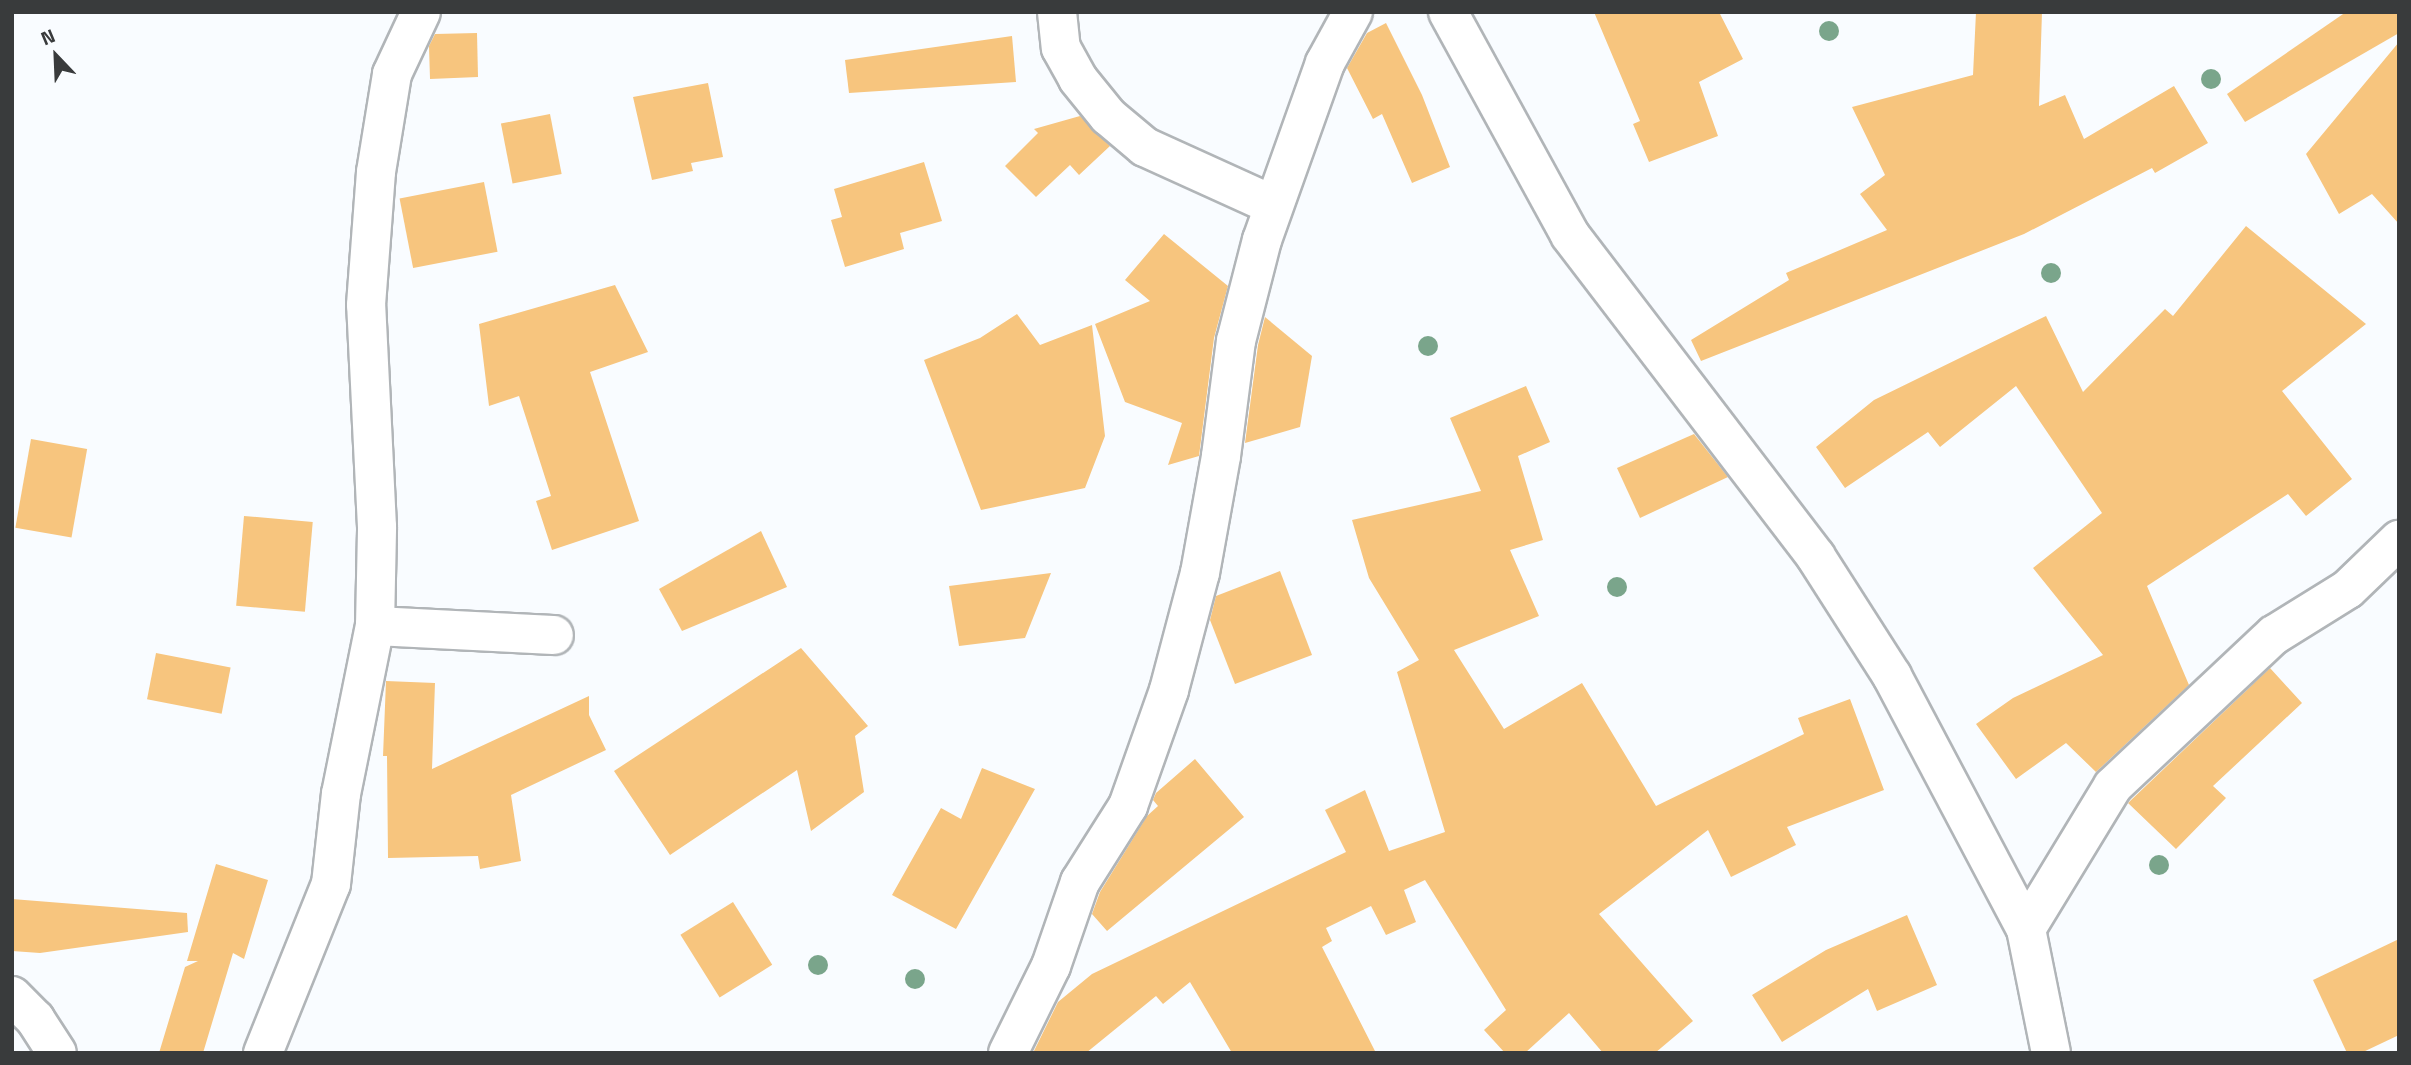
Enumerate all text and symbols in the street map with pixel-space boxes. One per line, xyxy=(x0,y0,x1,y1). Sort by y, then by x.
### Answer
text: N xyxy=(36,20,59,52)
north arrow xyxy=(21,21,91,91)

